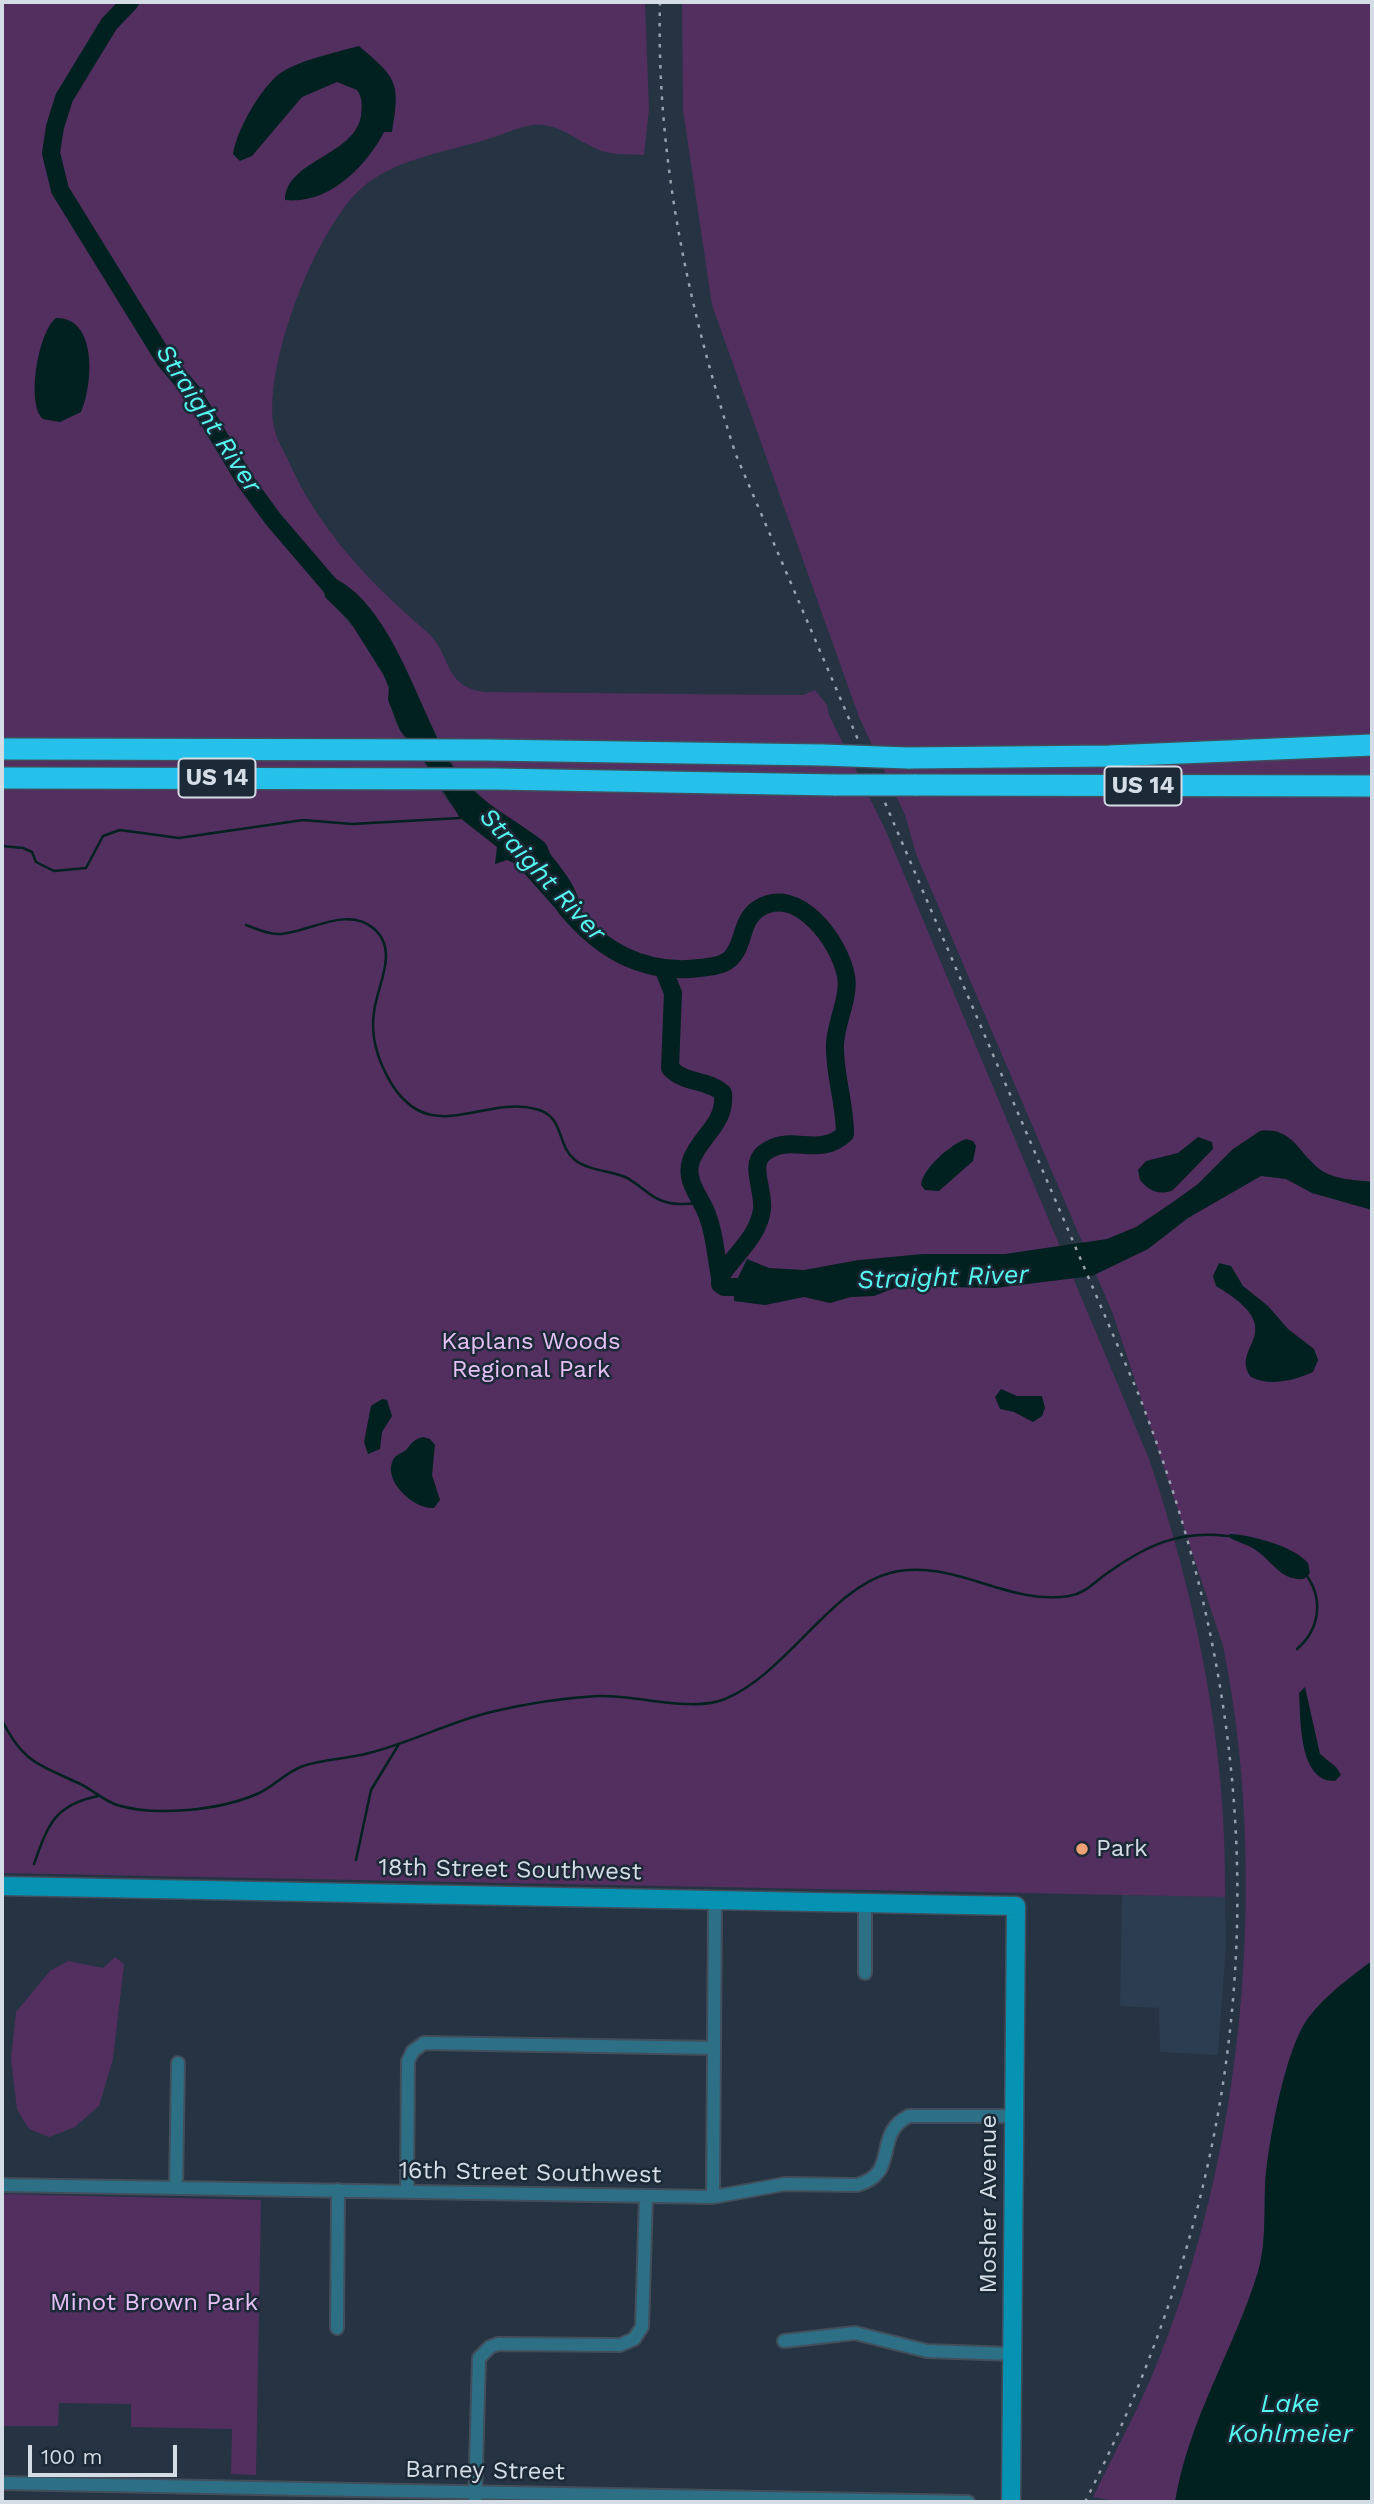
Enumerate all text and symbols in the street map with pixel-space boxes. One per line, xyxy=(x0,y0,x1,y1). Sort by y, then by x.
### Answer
water label: Straight River xyxy=(148,339,268,499)
road number: US 14 xyxy=(178,758,256,798)
road number: US 14 xyxy=(1104,766,1182,806)
water label: Straight River xyxy=(472,802,612,948)
water label: Straight River xyxy=(857,1259,1029,1297)
park label: Kaplans Woods Regional Park xyxy=(441,1328,621,1384)
place label: Park xyxy=(1096,1835,1148,1863)
marker: Park xyxy=(1074,1841,1090,1857)
street label: 18th Street Southwest xyxy=(378,1853,642,1887)
street label: Mosher Avenue xyxy=(975,2115,1003,2293)
street label: 16th Street Southwest xyxy=(398,2156,662,2190)
park label: Minot Brown Park xyxy=(50,2289,258,2317)
water label: Lake Kohlmeier xyxy=(1227,2388,1353,2450)
scale bar xyxy=(32,2430,180,2474)
text: 100 m xyxy=(41,2444,103,2469)
street label: Barney Street xyxy=(405,2455,565,2487)

